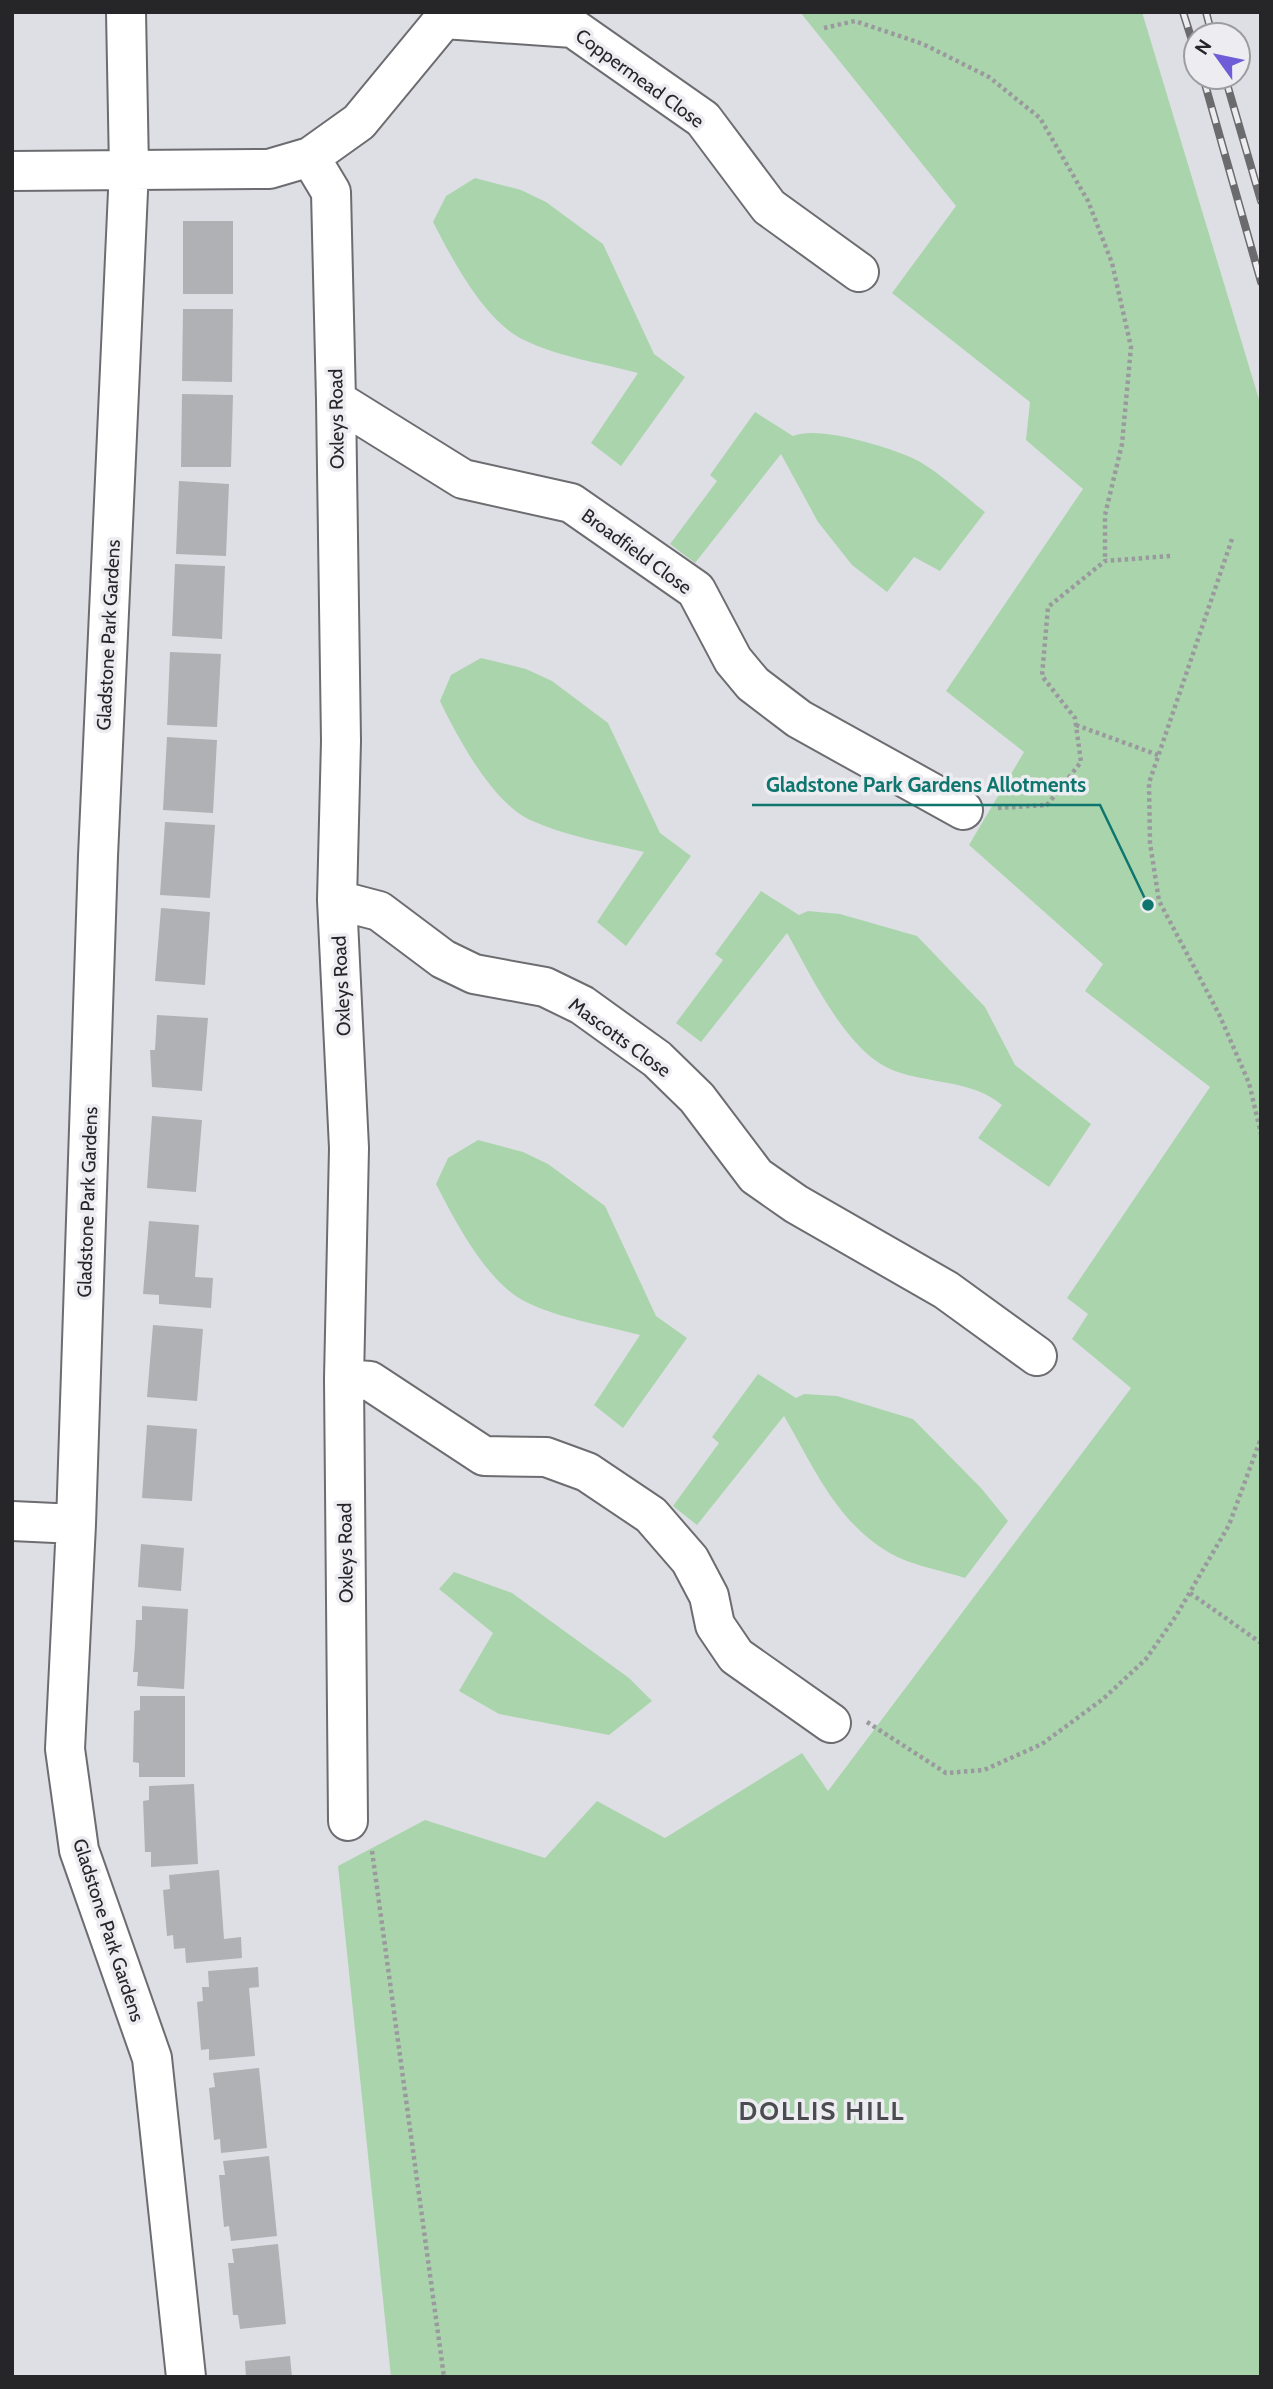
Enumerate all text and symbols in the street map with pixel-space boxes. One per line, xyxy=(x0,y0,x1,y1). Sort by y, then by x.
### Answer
north arrow xyxy=(1182,21,1252,91)
street label: Coppermead Close xyxy=(571,24,709,133)
text: N xyxy=(1190,35,1216,59)
street label: Oxleys Road xyxy=(324,369,349,469)
street label: Broadfield Close xyxy=(577,504,696,599)
street label: Gladstone Park Gardens xyxy=(92,539,125,731)
callout: Gladstone Park Gardens Allotments xyxy=(752,763,1100,805)
text: Gladstone Park Gardens Allotments xyxy=(766,772,1086,797)
street label: Oxleys Road xyxy=(327,935,356,1037)
street label: Mascotts Close xyxy=(564,993,675,1082)
street label: Gladstone Park Gardens xyxy=(73,1106,102,1298)
street label: Oxleys Road xyxy=(333,1503,358,1603)
street label: Gladstone Park Gardens xyxy=(68,1836,149,2025)
district label: DOLLIS HILL xyxy=(738,2095,906,2127)

